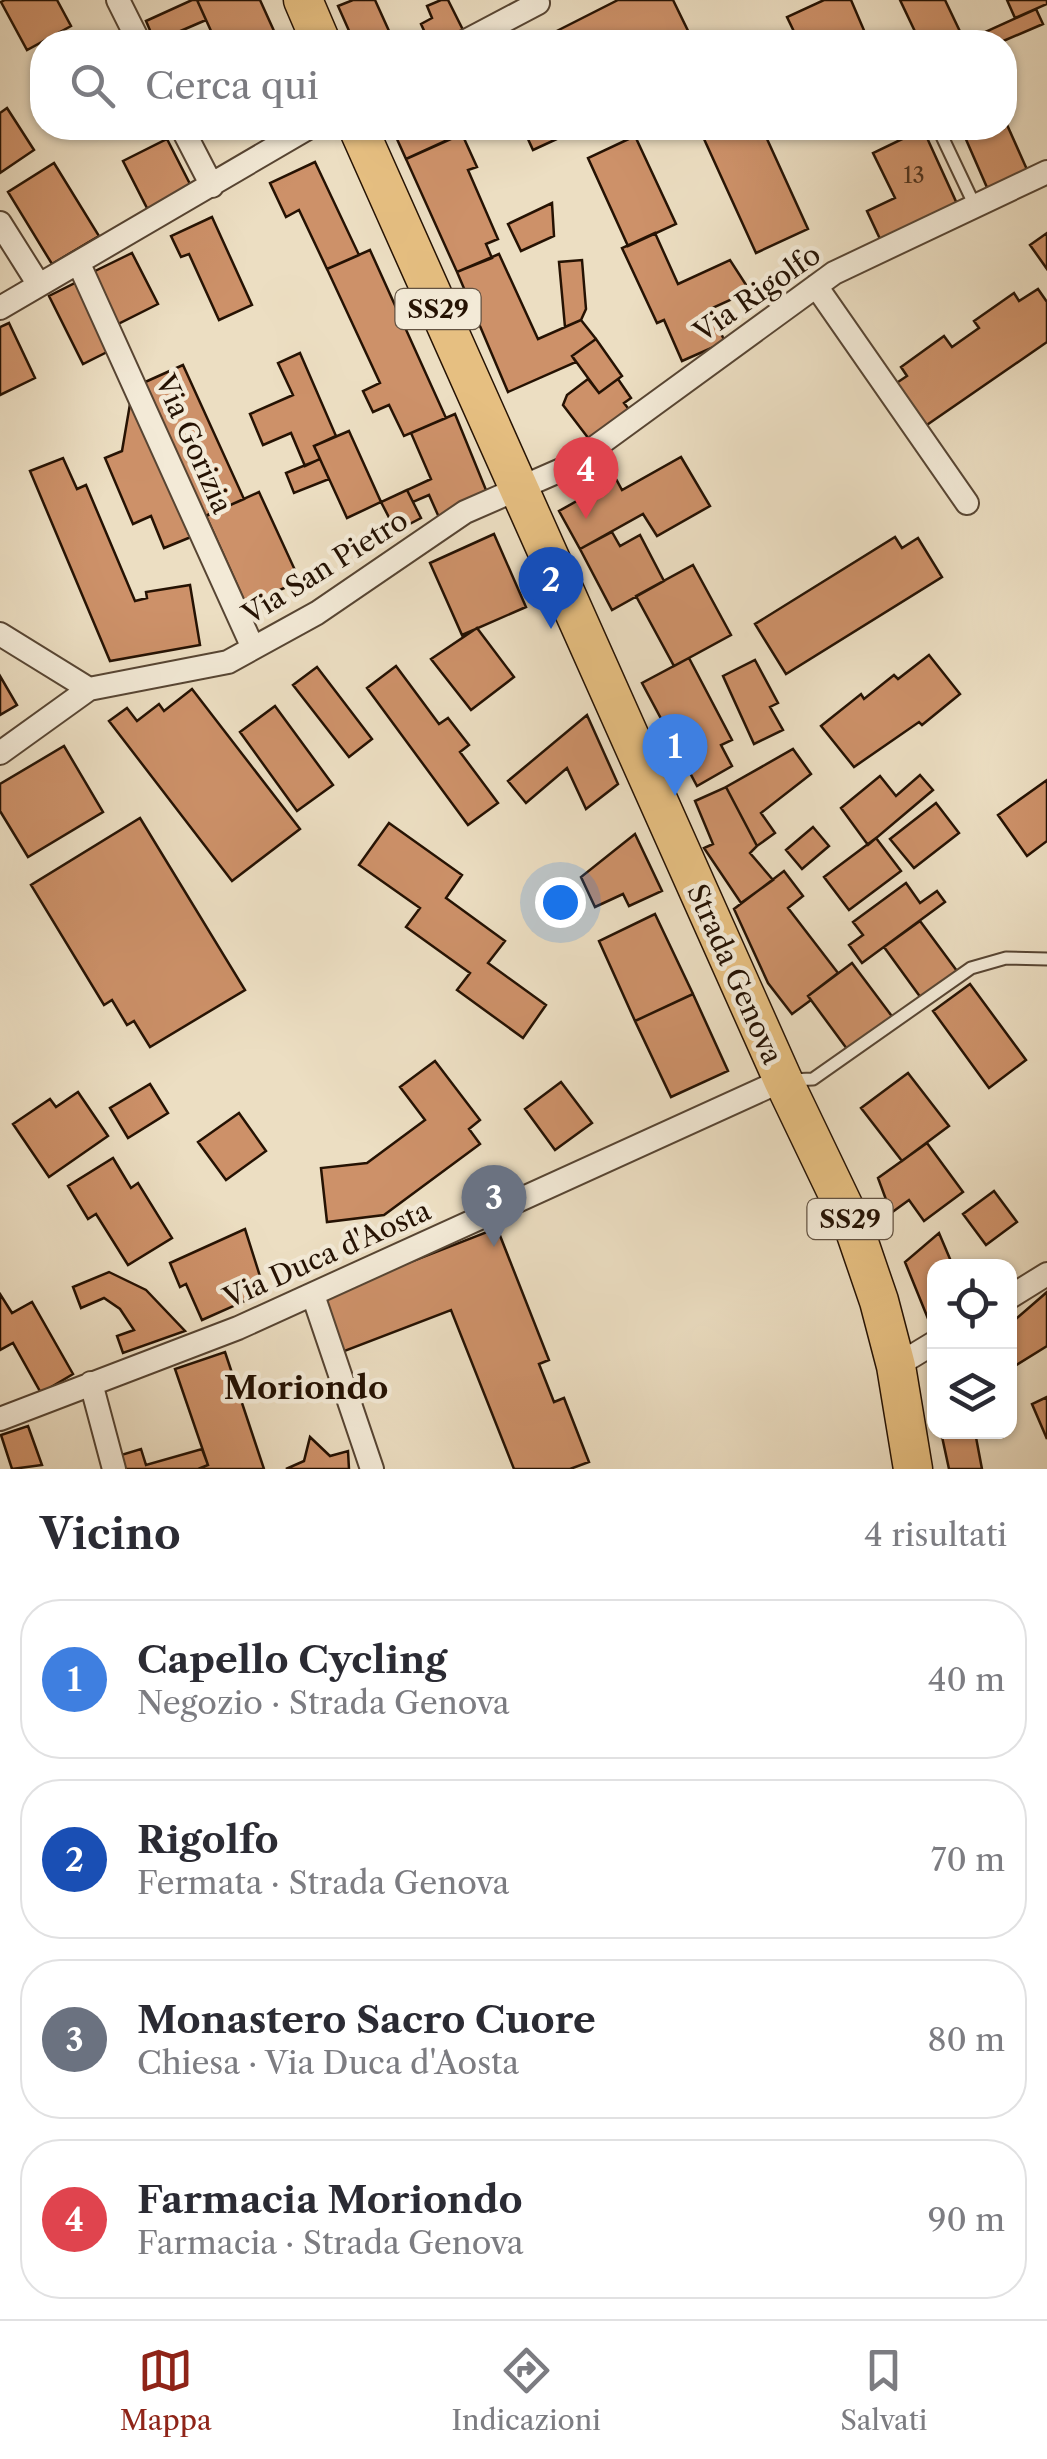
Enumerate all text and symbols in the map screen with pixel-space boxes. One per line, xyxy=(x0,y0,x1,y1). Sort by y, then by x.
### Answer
search box xyxy=(30,30,1017,140)
icon: search xyxy=(65,58,120,113)
text: Cerca qui xyxy=(145,62,319,109)
house number: 13 xyxy=(903,162,925,189)
street label: Via Rigolfo xyxy=(686,237,827,350)
road number: SS29 xyxy=(396,289,480,329)
street label: Via Gorizia xyxy=(148,368,240,519)
pin: 4 xyxy=(554,436,618,519)
street label: Via San Pietro xyxy=(235,503,414,632)
pin: 2 xyxy=(518,546,584,629)
pin: 1 xyxy=(642,714,708,796)
your location xyxy=(535,877,586,928)
street label: Strada Genova xyxy=(680,879,790,1069)
pin: 3 xyxy=(462,1164,526,1247)
street label: Via Duca d'Aosta xyxy=(217,1193,436,1315)
road number: SS29 xyxy=(808,1199,892,1239)
map controls xyxy=(927,1259,1017,1439)
button: locate xyxy=(927,1259,1017,1349)
button: layers xyxy=(927,1349,1017,1439)
district label: Moriondo xyxy=(224,1368,388,1407)
text: Vicino xyxy=(40,1508,181,1560)
text: 4 risultati xyxy=(864,1515,1007,1554)
text: Capello Cycling xyxy=(137,1636,447,1683)
text: 1 xyxy=(67,1660,82,1699)
text: 40 m xyxy=(928,1660,1005,1699)
text: Negozio · Strada Genova xyxy=(137,1683,510,1722)
text: Rigolfo xyxy=(137,1816,279,1863)
text: 2 xyxy=(65,1840,84,1879)
text: 70 m xyxy=(931,1840,1005,1879)
text: Fermata · Strada Genova xyxy=(137,1863,509,1902)
text: Monastero Sacro Cuore xyxy=(137,1996,596,2043)
text: 3 xyxy=(65,2020,84,2059)
text: 80 m xyxy=(927,2020,1005,2059)
text: Chiesa · Via Duca d'Aosta xyxy=(137,2043,519,2082)
text: Farmacia Moriondo xyxy=(137,2176,523,2223)
text: 4 xyxy=(65,2200,84,2239)
text: 90 m xyxy=(928,2200,1005,2239)
text: Farmacia · Strada Genova xyxy=(137,2223,524,2262)
tab: Mappa xyxy=(120,2343,212,2437)
tab: Indicazioni xyxy=(451,2343,601,2437)
tab: Salvati xyxy=(840,2343,927,2437)

